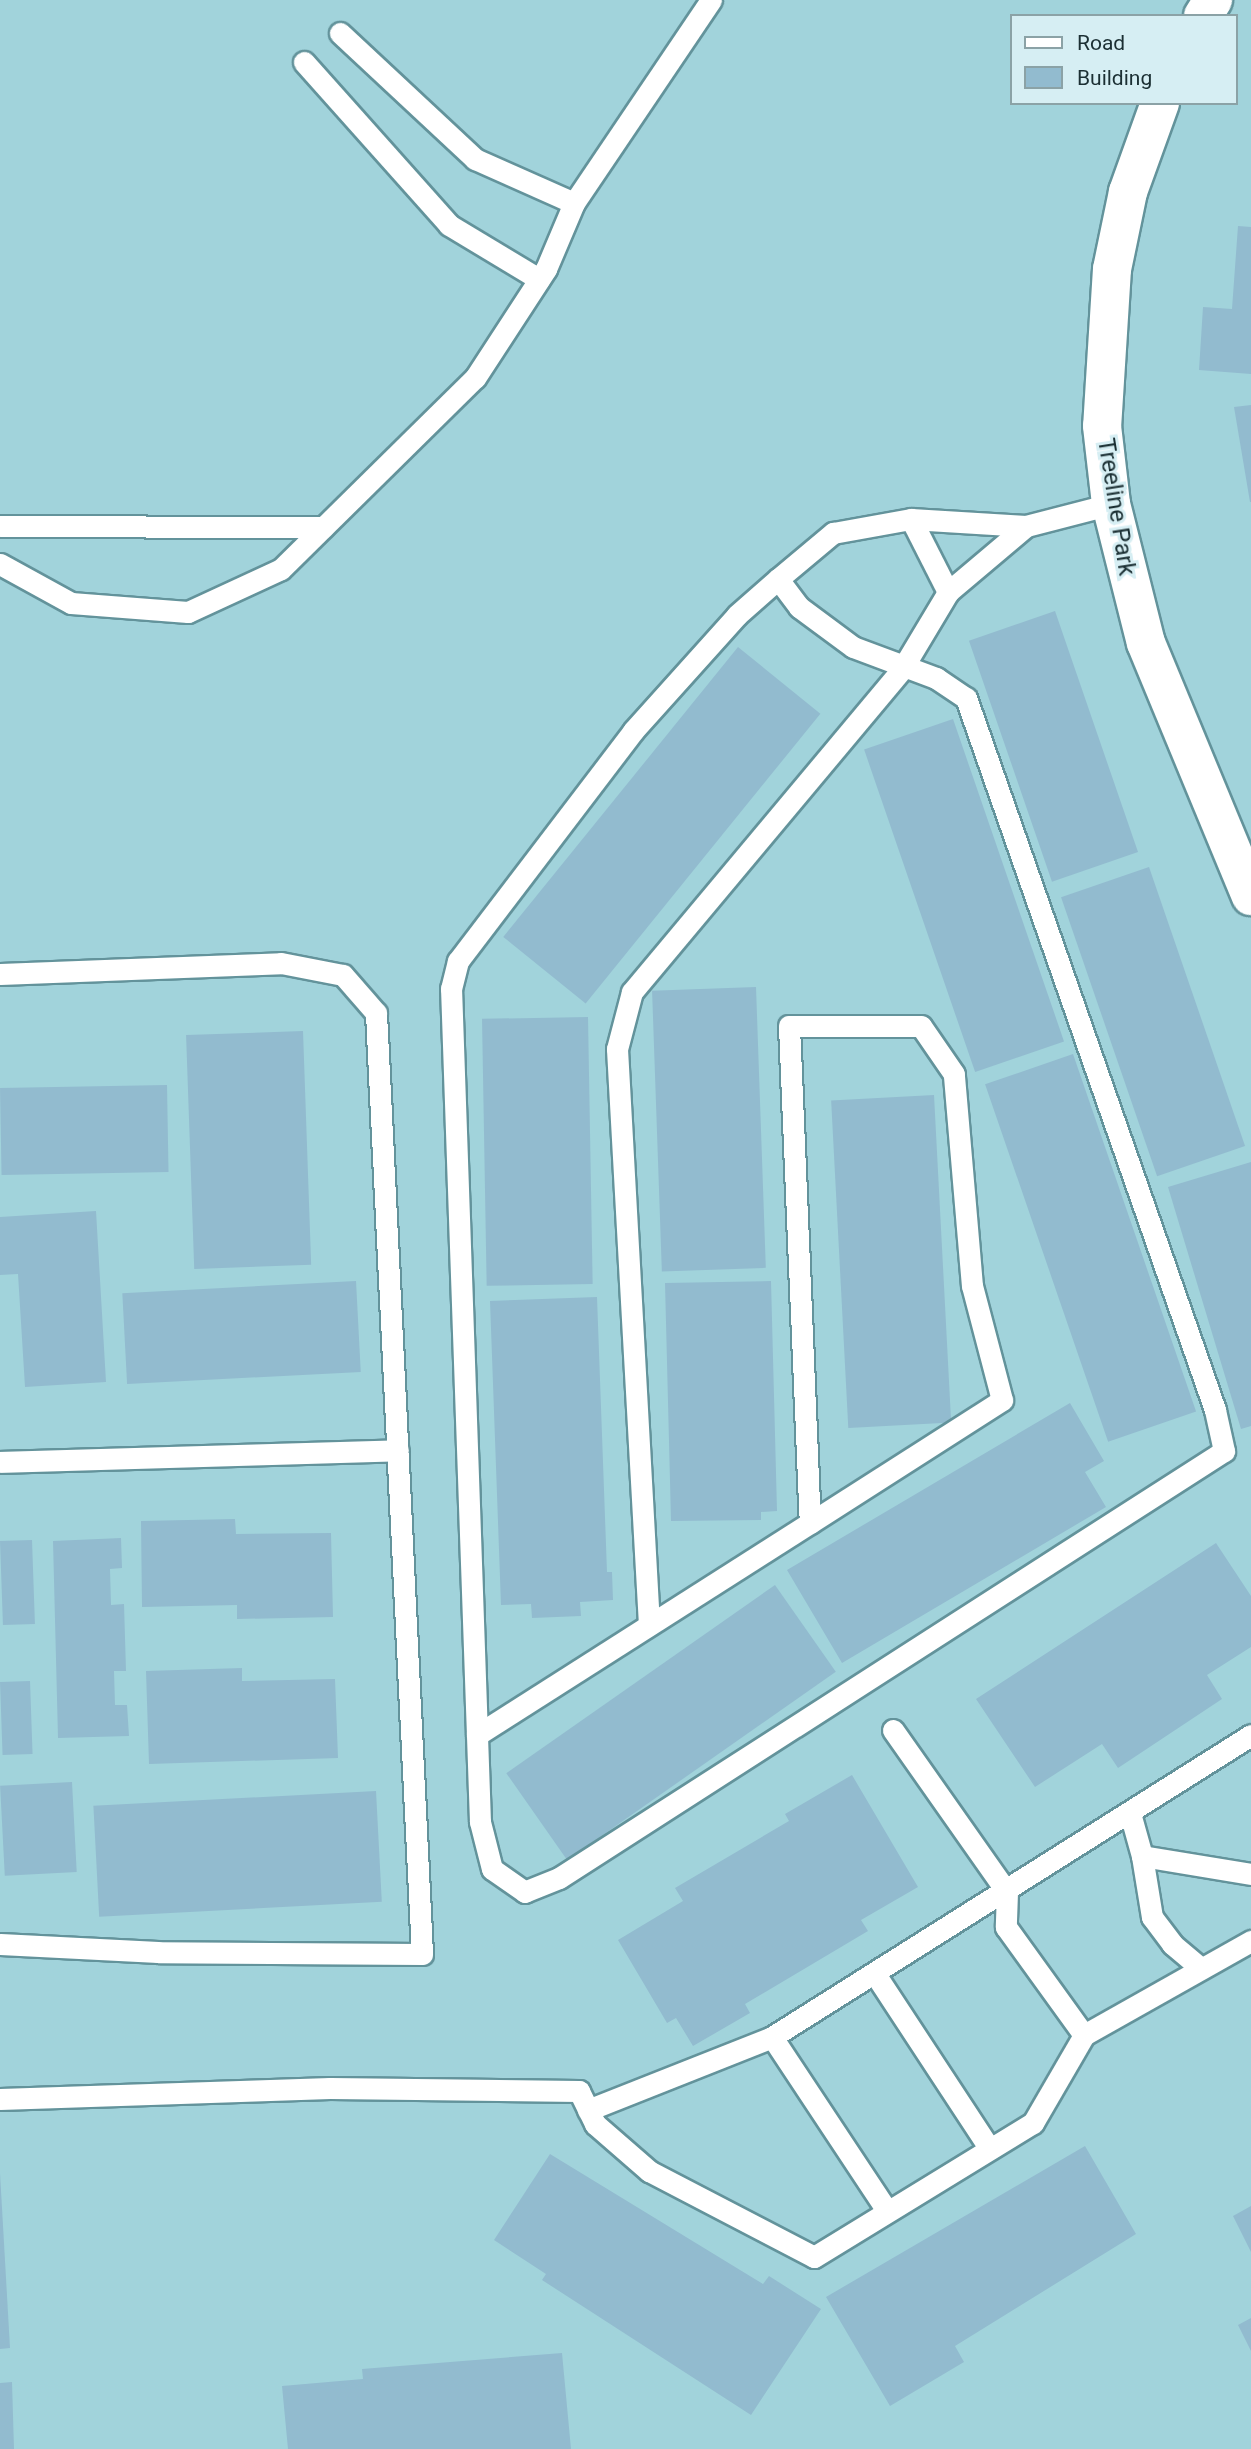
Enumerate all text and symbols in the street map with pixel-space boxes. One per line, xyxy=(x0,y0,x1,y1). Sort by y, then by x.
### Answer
legend xyxy=(1010,14,1237,105)
text: Road xyxy=(1077,31,1125,55)
text: Building xyxy=(1077,66,1152,90)
street label: Treeline Park xyxy=(1091,436,1141,578)

